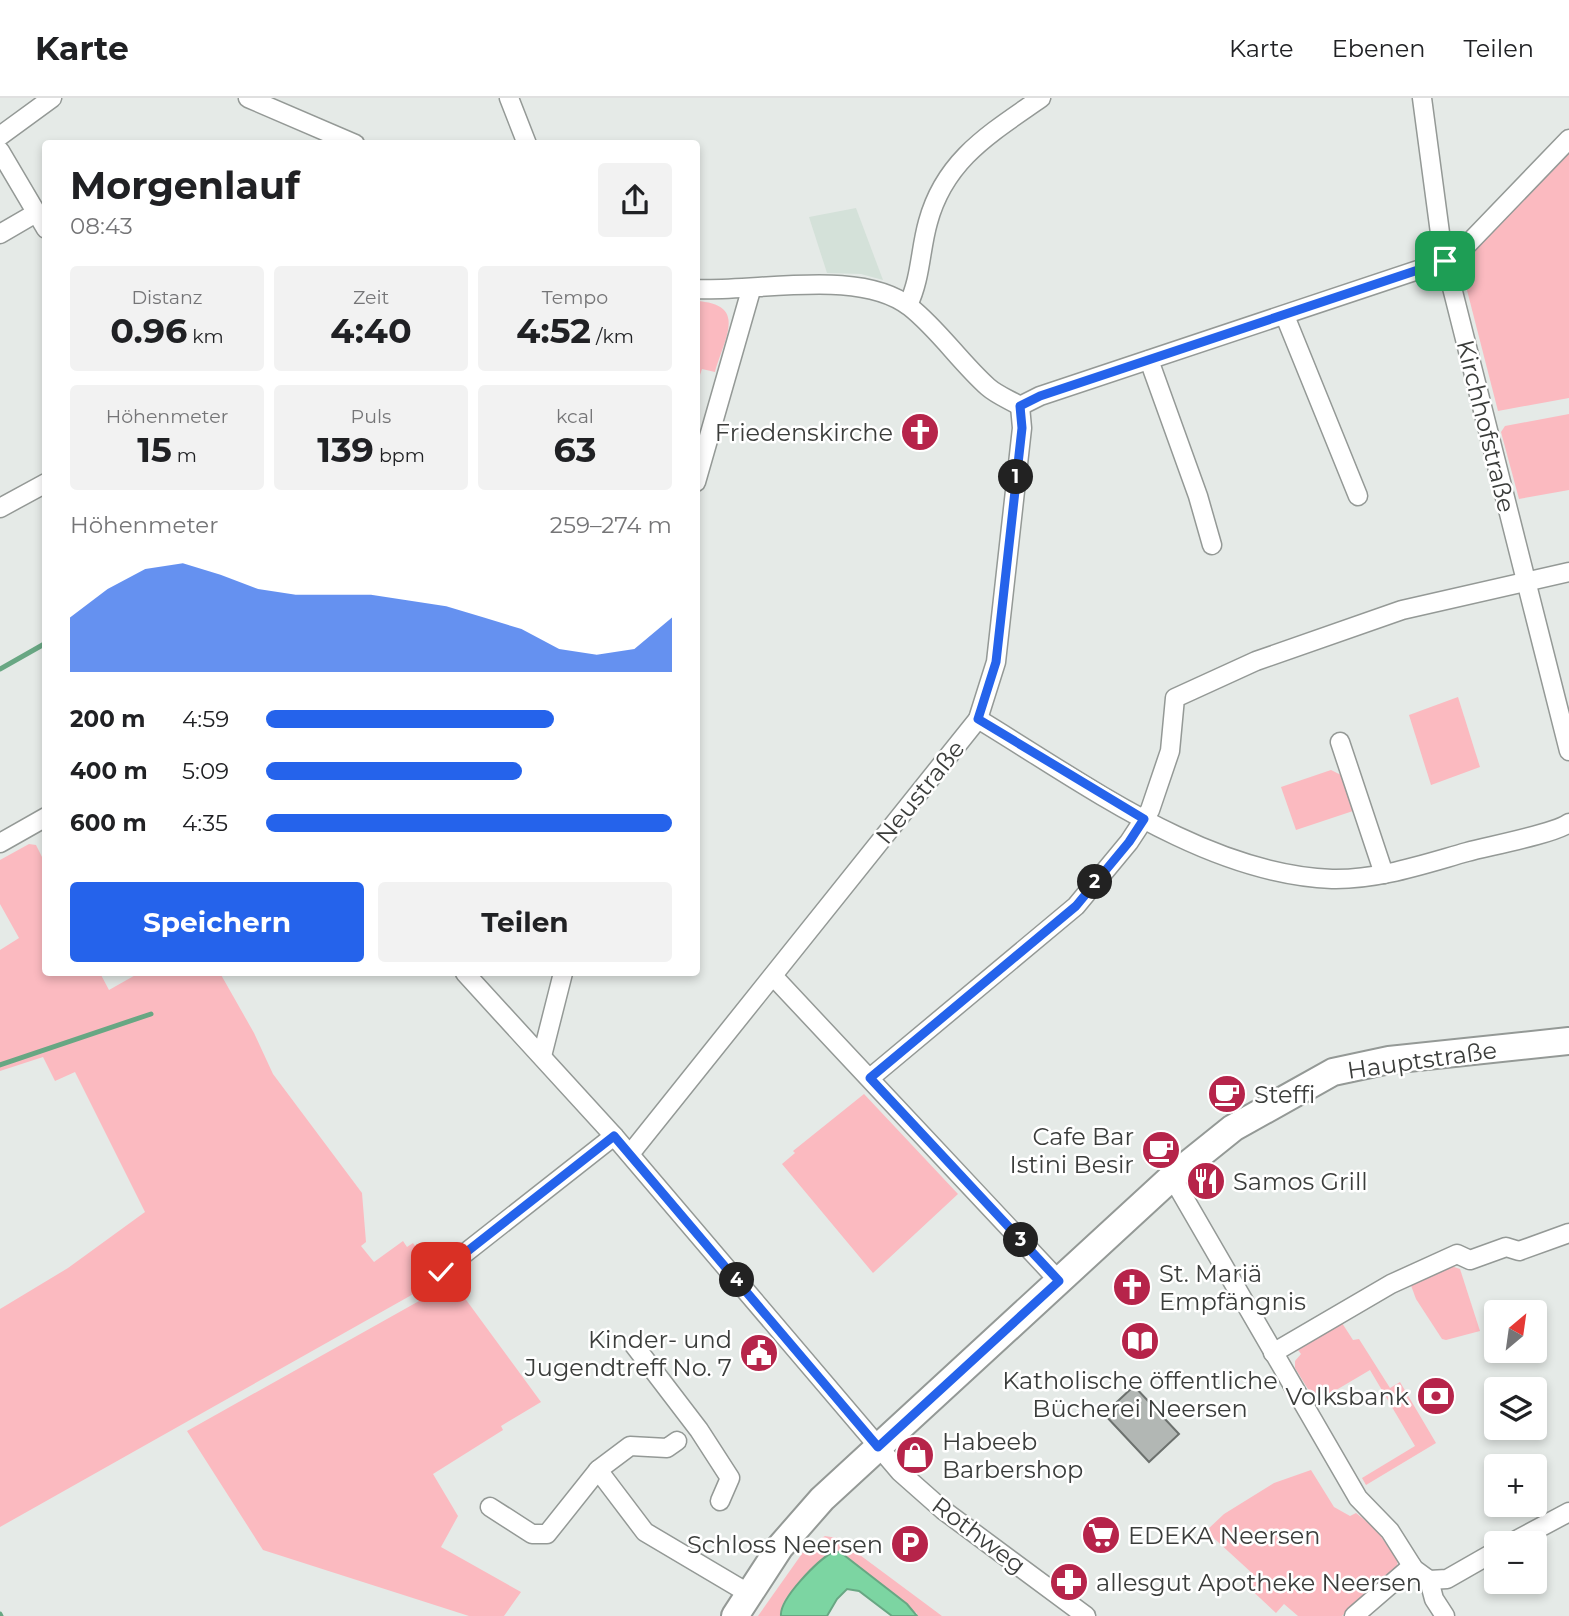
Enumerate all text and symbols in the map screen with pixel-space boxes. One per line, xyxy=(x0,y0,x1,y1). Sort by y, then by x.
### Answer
text: Karte xyxy=(35,28,129,68)
text: Karte xyxy=(1229,34,1294,63)
text: Ebenen xyxy=(1332,34,1425,63)
text: Teilen xyxy=(1463,34,1534,63)
text: Morgenlauf xyxy=(70,162,300,209)
button: share xyxy=(598,163,672,237)
text: 08:43 xyxy=(70,212,133,240)
pin xyxy=(1415,231,1475,291)
icon: arrive xyxy=(1426,242,1464,280)
text: Distanz xyxy=(131,286,203,309)
text: Zeit xyxy=(353,286,389,309)
text: Tempo xyxy=(542,286,608,309)
text: 0.96 xyxy=(110,309,187,352)
text: 4:40 xyxy=(330,309,412,352)
text: 4:52 xyxy=(516,309,591,352)
text: km xyxy=(187,325,224,348)
text: /km xyxy=(591,325,634,348)
street label: Kirchhofstraße xyxy=(1451,337,1521,515)
text: Höhenmeter xyxy=(106,405,228,428)
text: Puls xyxy=(351,405,391,428)
text: kcal xyxy=(556,405,594,428)
church icon: Friedenskirche xyxy=(899,411,941,453)
place label: Friedenskirche xyxy=(715,418,893,447)
text: 15 xyxy=(137,428,172,471)
text: 139 xyxy=(317,428,374,471)
text: 63 xyxy=(553,428,597,471)
text: m xyxy=(172,444,197,467)
text: bpm xyxy=(374,444,425,467)
pin: 1 xyxy=(998,460,1034,494)
text: 1 xyxy=(1012,465,1019,488)
text: Höhenmeter xyxy=(70,511,218,539)
text: 259–274 m xyxy=(550,511,672,539)
text: 200 m xyxy=(70,705,145,733)
text: 4:59 xyxy=(182,705,229,733)
street label: Neustraße xyxy=(869,734,971,850)
text: 400 m xyxy=(70,757,148,785)
text: 5:09 xyxy=(182,757,229,785)
text: 600 m xyxy=(70,809,147,837)
text: 4:35 xyxy=(182,809,228,837)
pin: 2 xyxy=(1078,864,1112,900)
text: 2 xyxy=(1089,870,1100,893)
button: Speichern xyxy=(70,882,364,962)
button: Teilen xyxy=(378,882,672,962)
street label: Hauptstraße xyxy=(1345,1035,1499,1085)
cafe icon: Steffi xyxy=(1206,1073,1248,1115)
place label: Steffi xyxy=(1254,1080,1315,1109)
place label: Cafe Bar Istini Besir xyxy=(1009,1122,1134,1179)
cafe icon: Cafe Bar Istini Besir xyxy=(1140,1129,1182,1171)
restaurant icon: Samos Grill xyxy=(1185,1160,1227,1202)
place label: Samos Grill xyxy=(1233,1167,1368,1196)
pin: 3 xyxy=(1004,1222,1038,1258)
text: 3 xyxy=(1015,1228,1026,1251)
pin xyxy=(411,1242,471,1302)
icon: check xyxy=(422,1253,460,1291)
place label: St. Mariä Empfängnis xyxy=(1159,1259,1306,1316)
pin: 4 xyxy=(720,1262,754,1298)
church icon: St. Mariä Empfängnis xyxy=(1111,1266,1153,1308)
text: 4 xyxy=(730,1268,743,1291)
north arrow xyxy=(1484,1300,1547,1363)
map controls xyxy=(1484,1300,1547,1594)
library icon: Katholische öffentliche Bücherei Neersen xyxy=(1119,1320,1161,1362)
place label: Kinder- und Jugendtreff No. 7 xyxy=(524,1325,732,1382)
public building icon: Kinder- und Jugendtreff No. 7 xyxy=(738,1332,780,1374)
place label: Katholische öffentliche Bücherei Neersen xyxy=(1002,1366,1278,1423)
bank icon: Volksbank xyxy=(1415,1375,1457,1417)
button: layers xyxy=(1484,1377,1547,1440)
place label: Volksbank xyxy=(1285,1382,1410,1411)
place label: Habeeb Barbershop xyxy=(942,1427,1083,1484)
shop icon: Habeeb Barbershop xyxy=(894,1434,936,1476)
button: + xyxy=(1484,1454,1547,1517)
street label: Rothweg xyxy=(926,1490,1032,1580)
supermarket icon: EDEKA Neersen xyxy=(1080,1514,1122,1556)
place label: EDEKA Neersen xyxy=(1128,1521,1320,1550)
parking icon: Schloss Neersen xyxy=(889,1523,931,1565)
place label: Schloss Neersen xyxy=(687,1530,883,1559)
button: − xyxy=(1484,1531,1547,1594)
pharmacy icon: allesgut Apotheke Neersen xyxy=(1048,1561,1090,1603)
place label: allesgut Apotheke Neersen xyxy=(1096,1568,1422,1597)

